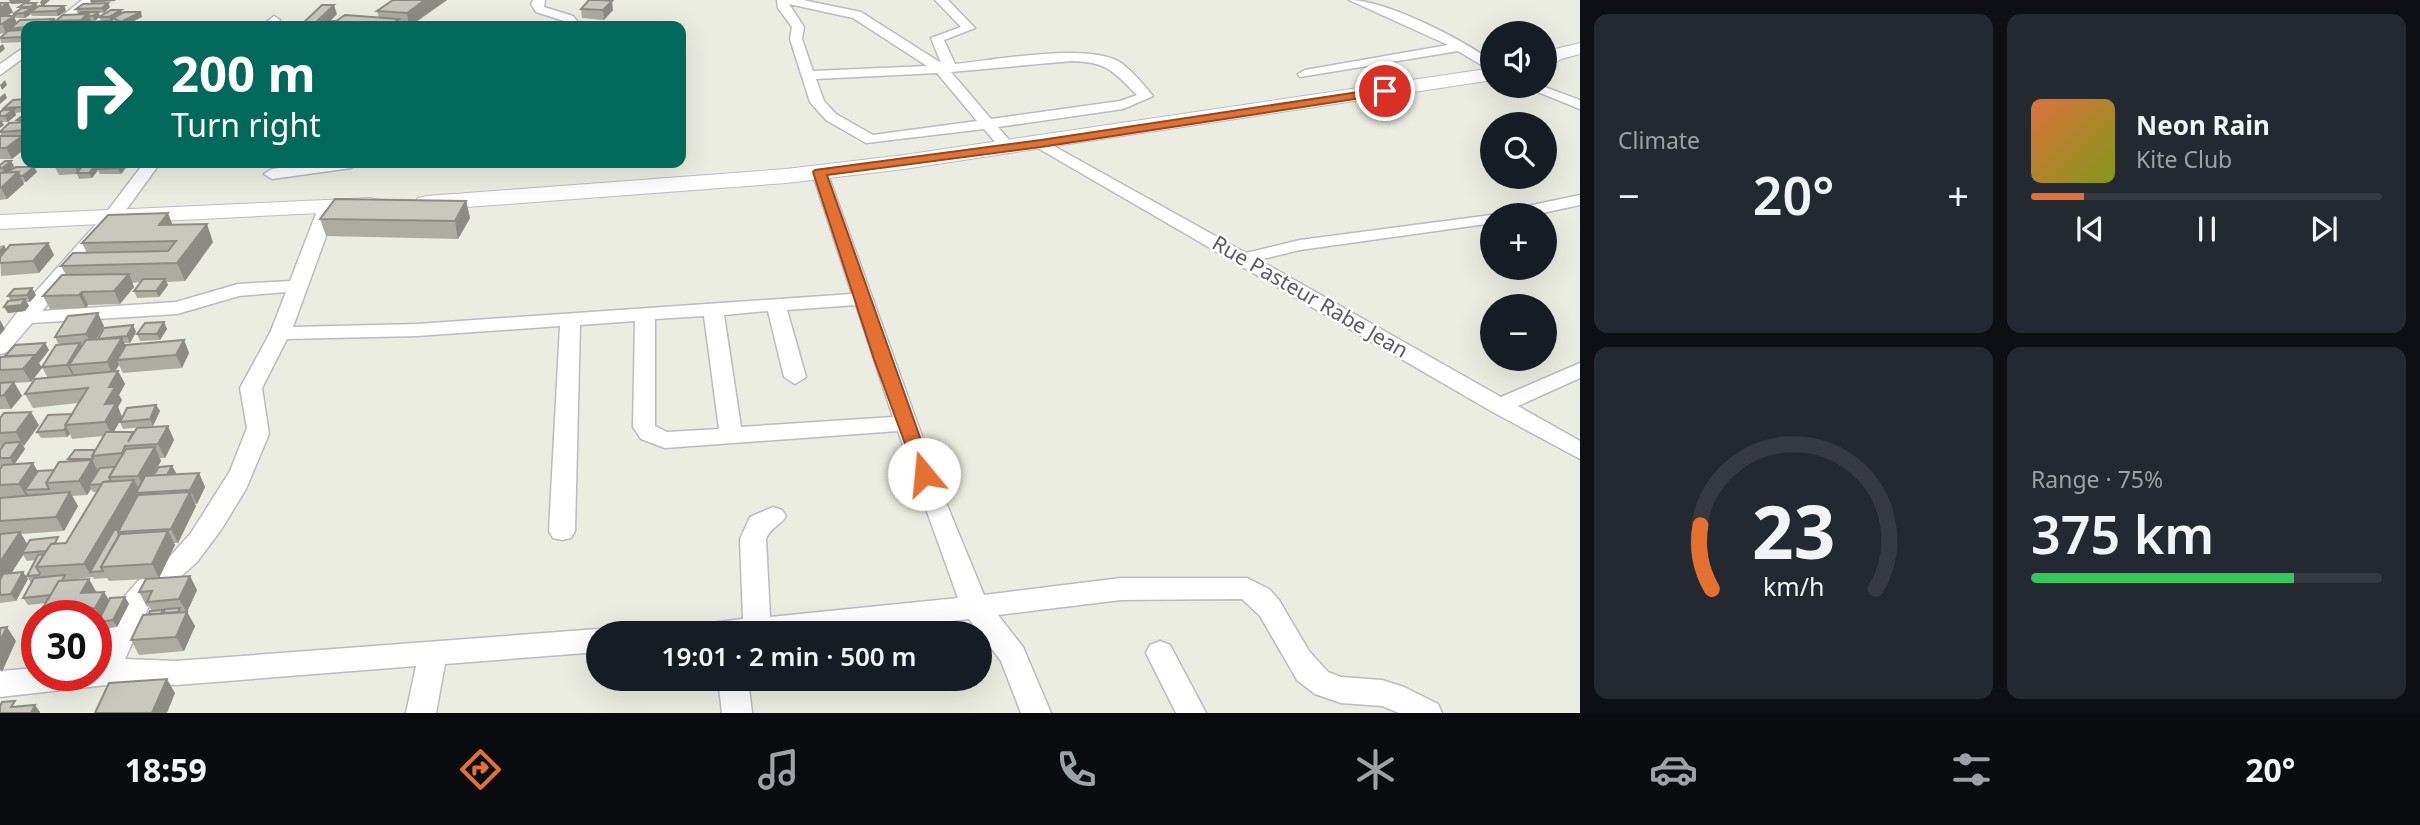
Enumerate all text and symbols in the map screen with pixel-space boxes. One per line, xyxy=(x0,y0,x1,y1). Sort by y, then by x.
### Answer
map controls xyxy=(1480,21,1557,371)
button: sound xyxy=(1480,21,1557,98)
text: 200 m xyxy=(171,40,316,106)
icon: right xyxy=(56,49,147,140)
pin xyxy=(1355,61,1415,121)
icon: arrive xyxy=(1366,72,1404,110)
text: Turn right xyxy=(171,103,321,146)
text: Neon Rain xyxy=(2136,107,2270,143)
button: search xyxy=(1480,112,1557,189)
text: Climate xyxy=(1618,124,1700,156)
text: Kite Club xyxy=(2136,143,2232,175)
text: 20° xyxy=(1753,159,1834,230)
text: − xyxy=(1618,169,1640,221)
text: + xyxy=(1947,169,1969,221)
button: + xyxy=(1480,203,1557,280)
icon: previous xyxy=(2071,210,2109,248)
icon: pause xyxy=(2188,210,2226,248)
icon: next xyxy=(2305,210,2343,248)
street label: Rue Pasteur Rabe Jean xyxy=(1207,229,1414,364)
button: − xyxy=(1480,294,1557,371)
position arrow xyxy=(887,437,961,511)
text: Range · 75% xyxy=(2031,463,2163,495)
text: 23 xyxy=(1752,481,1835,580)
text: 375 km xyxy=(2031,498,2214,569)
text: km/h xyxy=(1763,569,1824,603)
speed limit sign: 30 xyxy=(21,600,112,691)
text: 19:01 · 2 min · 500 m xyxy=(662,638,916,674)
icon: directions xyxy=(456,745,505,794)
icon: music xyxy=(754,745,803,794)
icon: phone xyxy=(1052,745,1101,794)
icon: climate xyxy=(1351,745,1400,794)
icon: car xyxy=(1649,745,1698,794)
icon: filters xyxy=(1947,745,1996,794)
text: 18:59 xyxy=(125,748,207,791)
text: 20° xyxy=(2245,748,2295,791)

